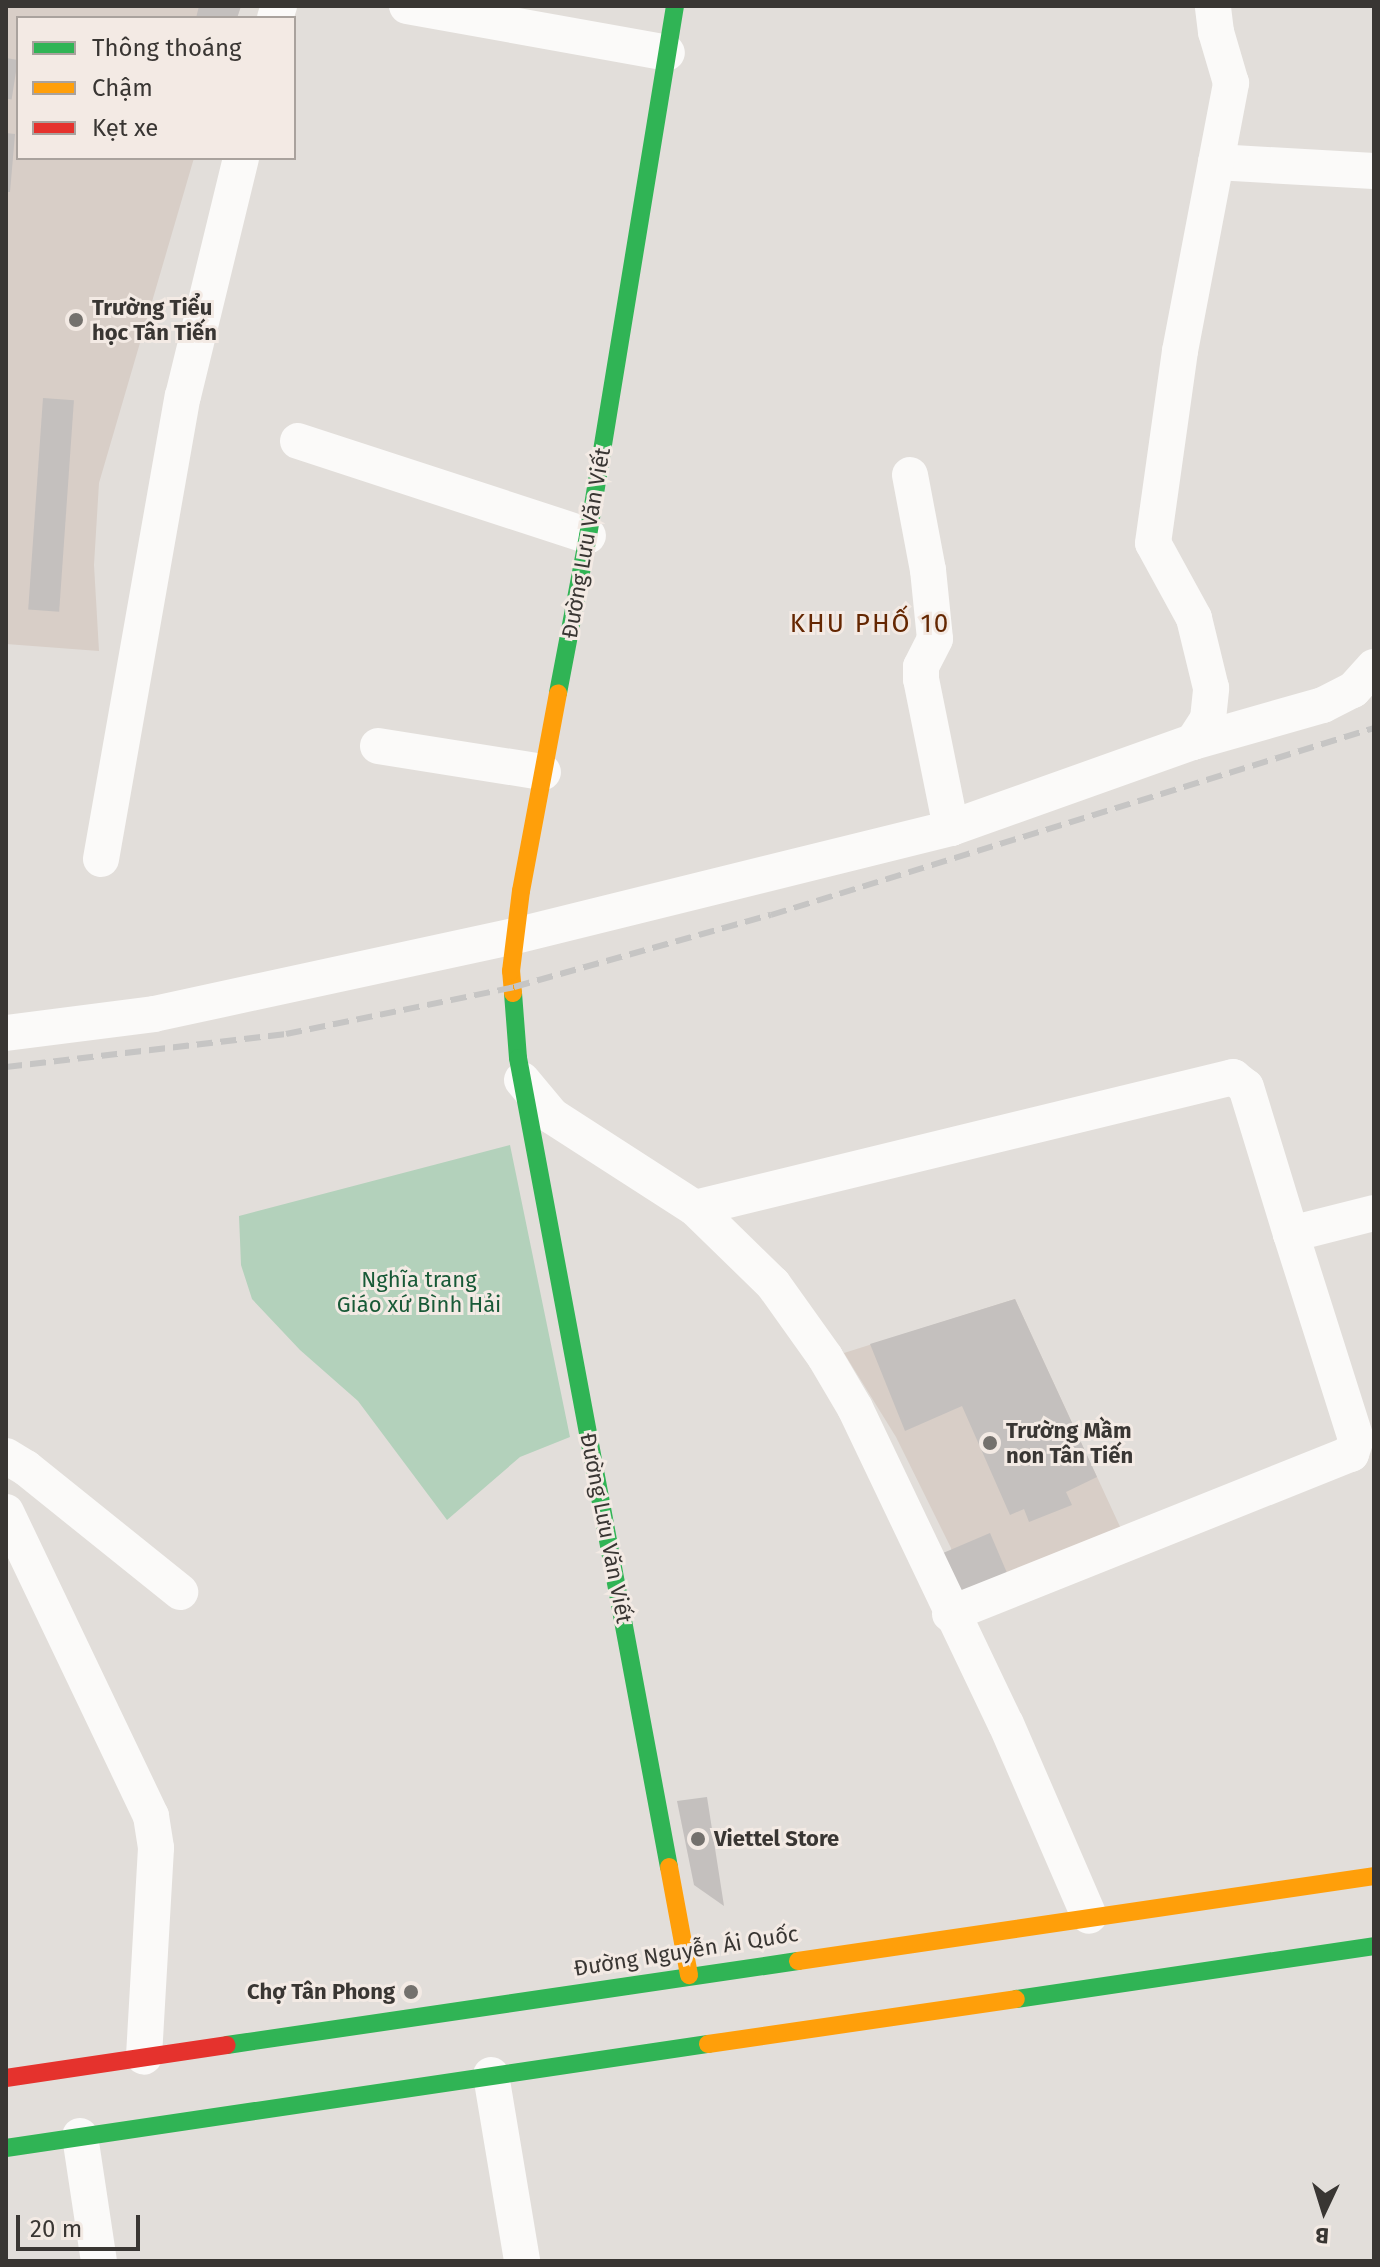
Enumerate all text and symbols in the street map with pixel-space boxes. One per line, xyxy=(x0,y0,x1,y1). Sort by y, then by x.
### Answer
legend xyxy=(16,16,296,160)
text: Thông thoáng xyxy=(92,34,242,62)
text: Chậm xyxy=(92,74,153,102)
text: Kẹt xe xyxy=(92,114,158,142)
place label: Trường Tiểu học Tân Tiến xyxy=(92,294,217,346)
marker: Trường Tiểu học Tân Tiến xyxy=(67,311,85,329)
street label: Đường Lưu Văn Viết xyxy=(556,445,616,641)
district label: KHU PHỐ 10 xyxy=(790,608,950,640)
park label: Nghĩa trang Giáo xứ Bình Hải xyxy=(337,1266,501,1318)
place label: Trường Mầm non Tân Tiến xyxy=(1006,1417,1133,1468)
street label: Đường Lưu Văn Viết xyxy=(575,1431,637,1625)
marker: Trường Mầm non Tân Tiến xyxy=(981,1434,999,1452)
place label: Viettel Store xyxy=(714,1826,839,1852)
marker: Viettel Store xyxy=(689,1830,707,1848)
street label: Đường Nguyễn Ái Quốc xyxy=(572,1920,800,1982)
place label: Chợ Tân Phong xyxy=(247,1979,395,2005)
marker: Chợ Tân Phong xyxy=(402,1983,420,2001)
north arrow xyxy=(1284,2171,1364,2251)
scale bar xyxy=(20,2199,144,2249)
text: 20 m xyxy=(30,2215,82,2243)
text: B xyxy=(1315,2222,1330,2249)

